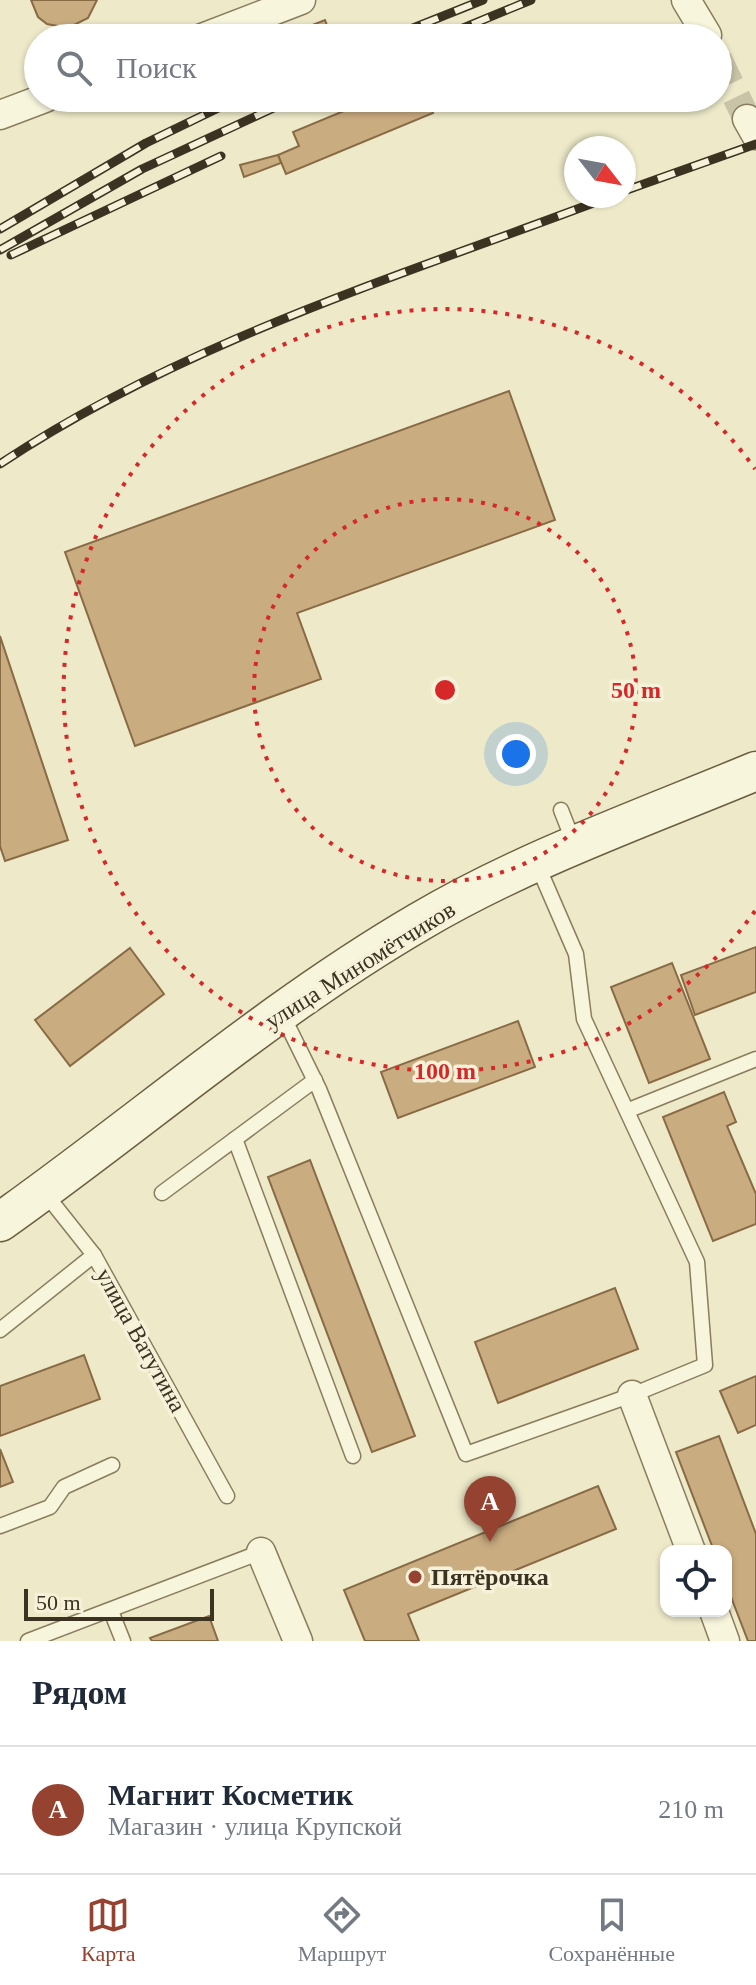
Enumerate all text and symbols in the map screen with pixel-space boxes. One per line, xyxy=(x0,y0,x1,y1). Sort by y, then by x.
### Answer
search box xyxy=(24,24,732,112)
icon: search xyxy=(52,46,96,90)
text: Поиск xyxy=(116,51,197,84)
north arrow xyxy=(564,136,636,208)
centre of rings xyxy=(431,676,459,704)
text: 50 m xyxy=(611,677,661,703)
your location xyxy=(496,734,536,774)
street label: улица Миномётчиков xyxy=(260,896,460,1034)
text: 100 m xyxy=(414,1058,476,1084)
street label: улица Ватутина xyxy=(91,1264,191,1417)
pin: A xyxy=(464,1476,516,1542)
map controls xyxy=(660,1545,732,1617)
button: locate xyxy=(660,1545,732,1617)
place label: Пятёрочка xyxy=(431,1564,549,1590)
marker: Пятёрочка xyxy=(406,1568,424,1586)
scale bar xyxy=(24,1585,214,1621)
text: 50 m xyxy=(36,1590,81,1615)
text: Рядом xyxy=(32,1674,127,1711)
text: Магнит Косметик xyxy=(108,1778,353,1811)
text: A xyxy=(49,1795,67,1824)
text: 210 m xyxy=(658,1795,724,1824)
text: Магазин · улица Крупской xyxy=(108,1812,402,1841)
tab: Карта xyxy=(81,1893,136,1967)
tab: Маршрут xyxy=(298,1893,386,1967)
tab: Сохранённые xyxy=(548,1893,675,1967)

